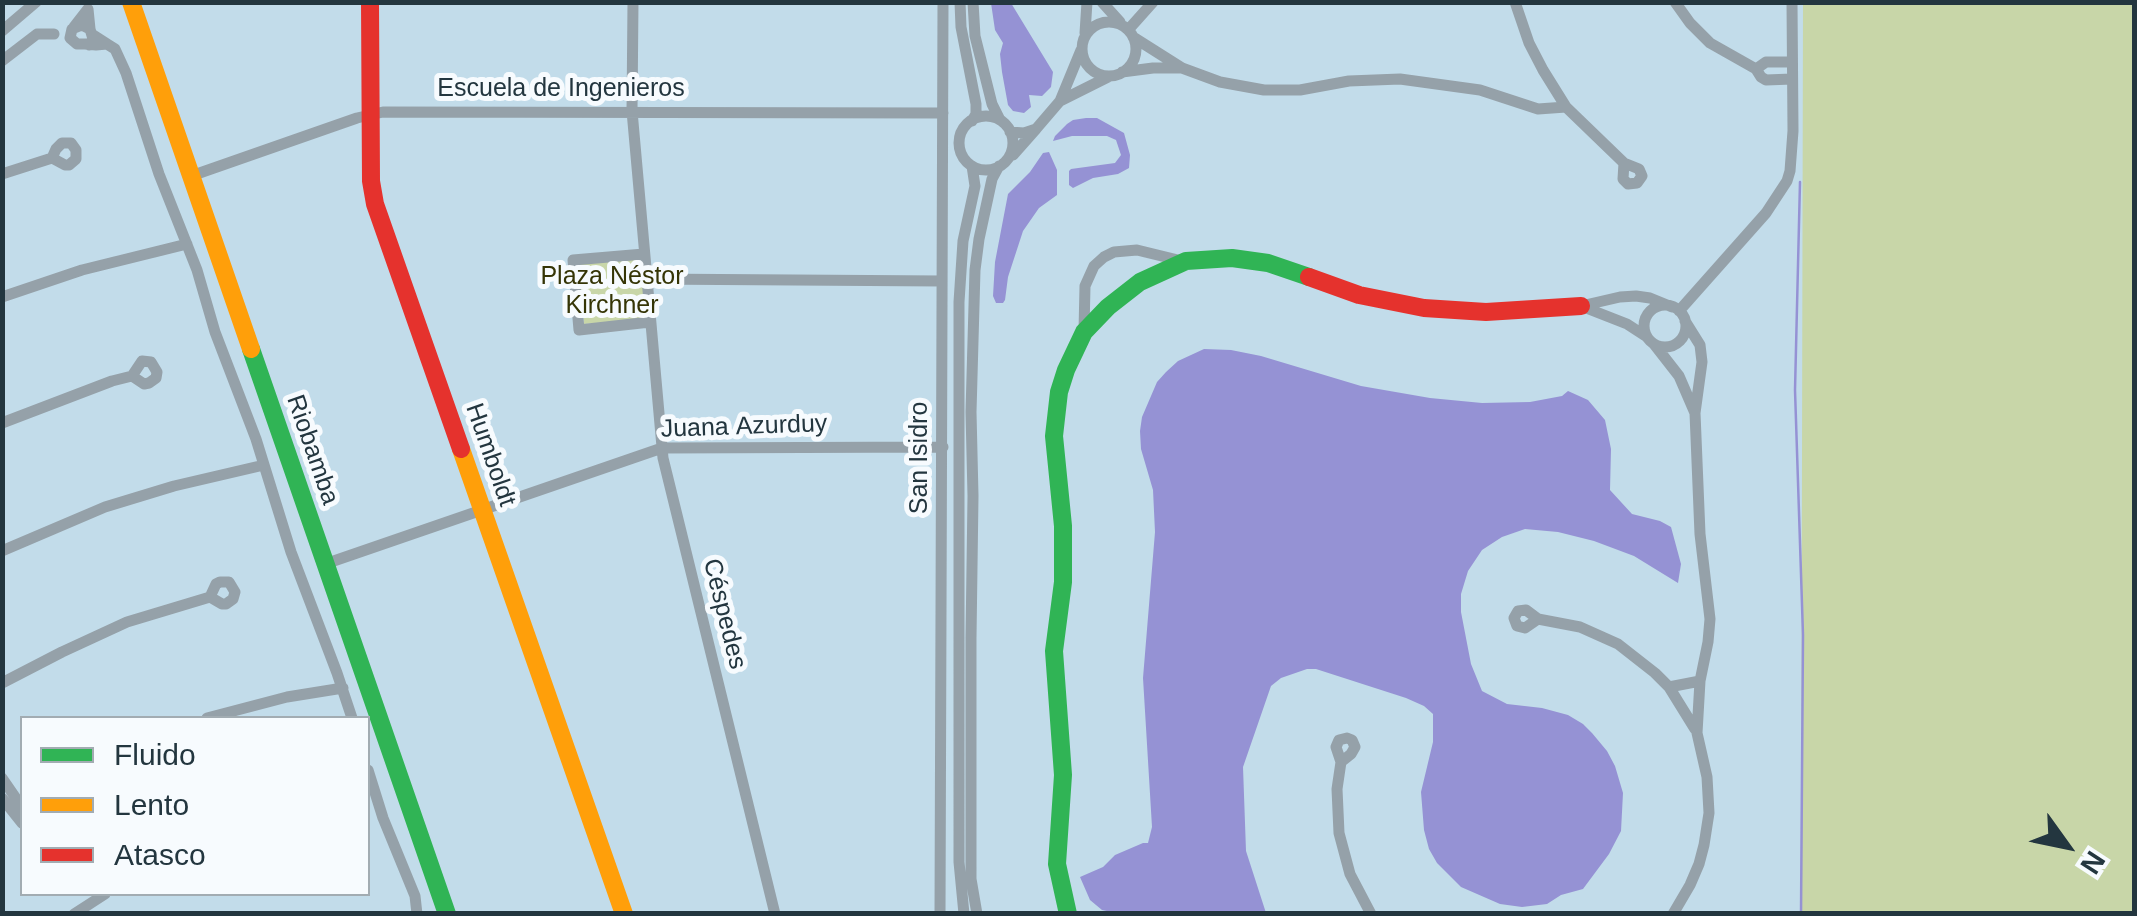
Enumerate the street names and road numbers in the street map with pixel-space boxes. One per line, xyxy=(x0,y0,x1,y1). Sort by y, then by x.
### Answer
street label: Escuela de Ingenieros xyxy=(437,74,685,104)
street label: Riobamba xyxy=(279,391,345,509)
street label: Humboldt xyxy=(458,400,522,510)
street label: San Isidro xyxy=(905,402,935,514)
street label: Juana Azurduy xyxy=(660,409,828,445)
street label: Céspedes xyxy=(696,556,752,672)

